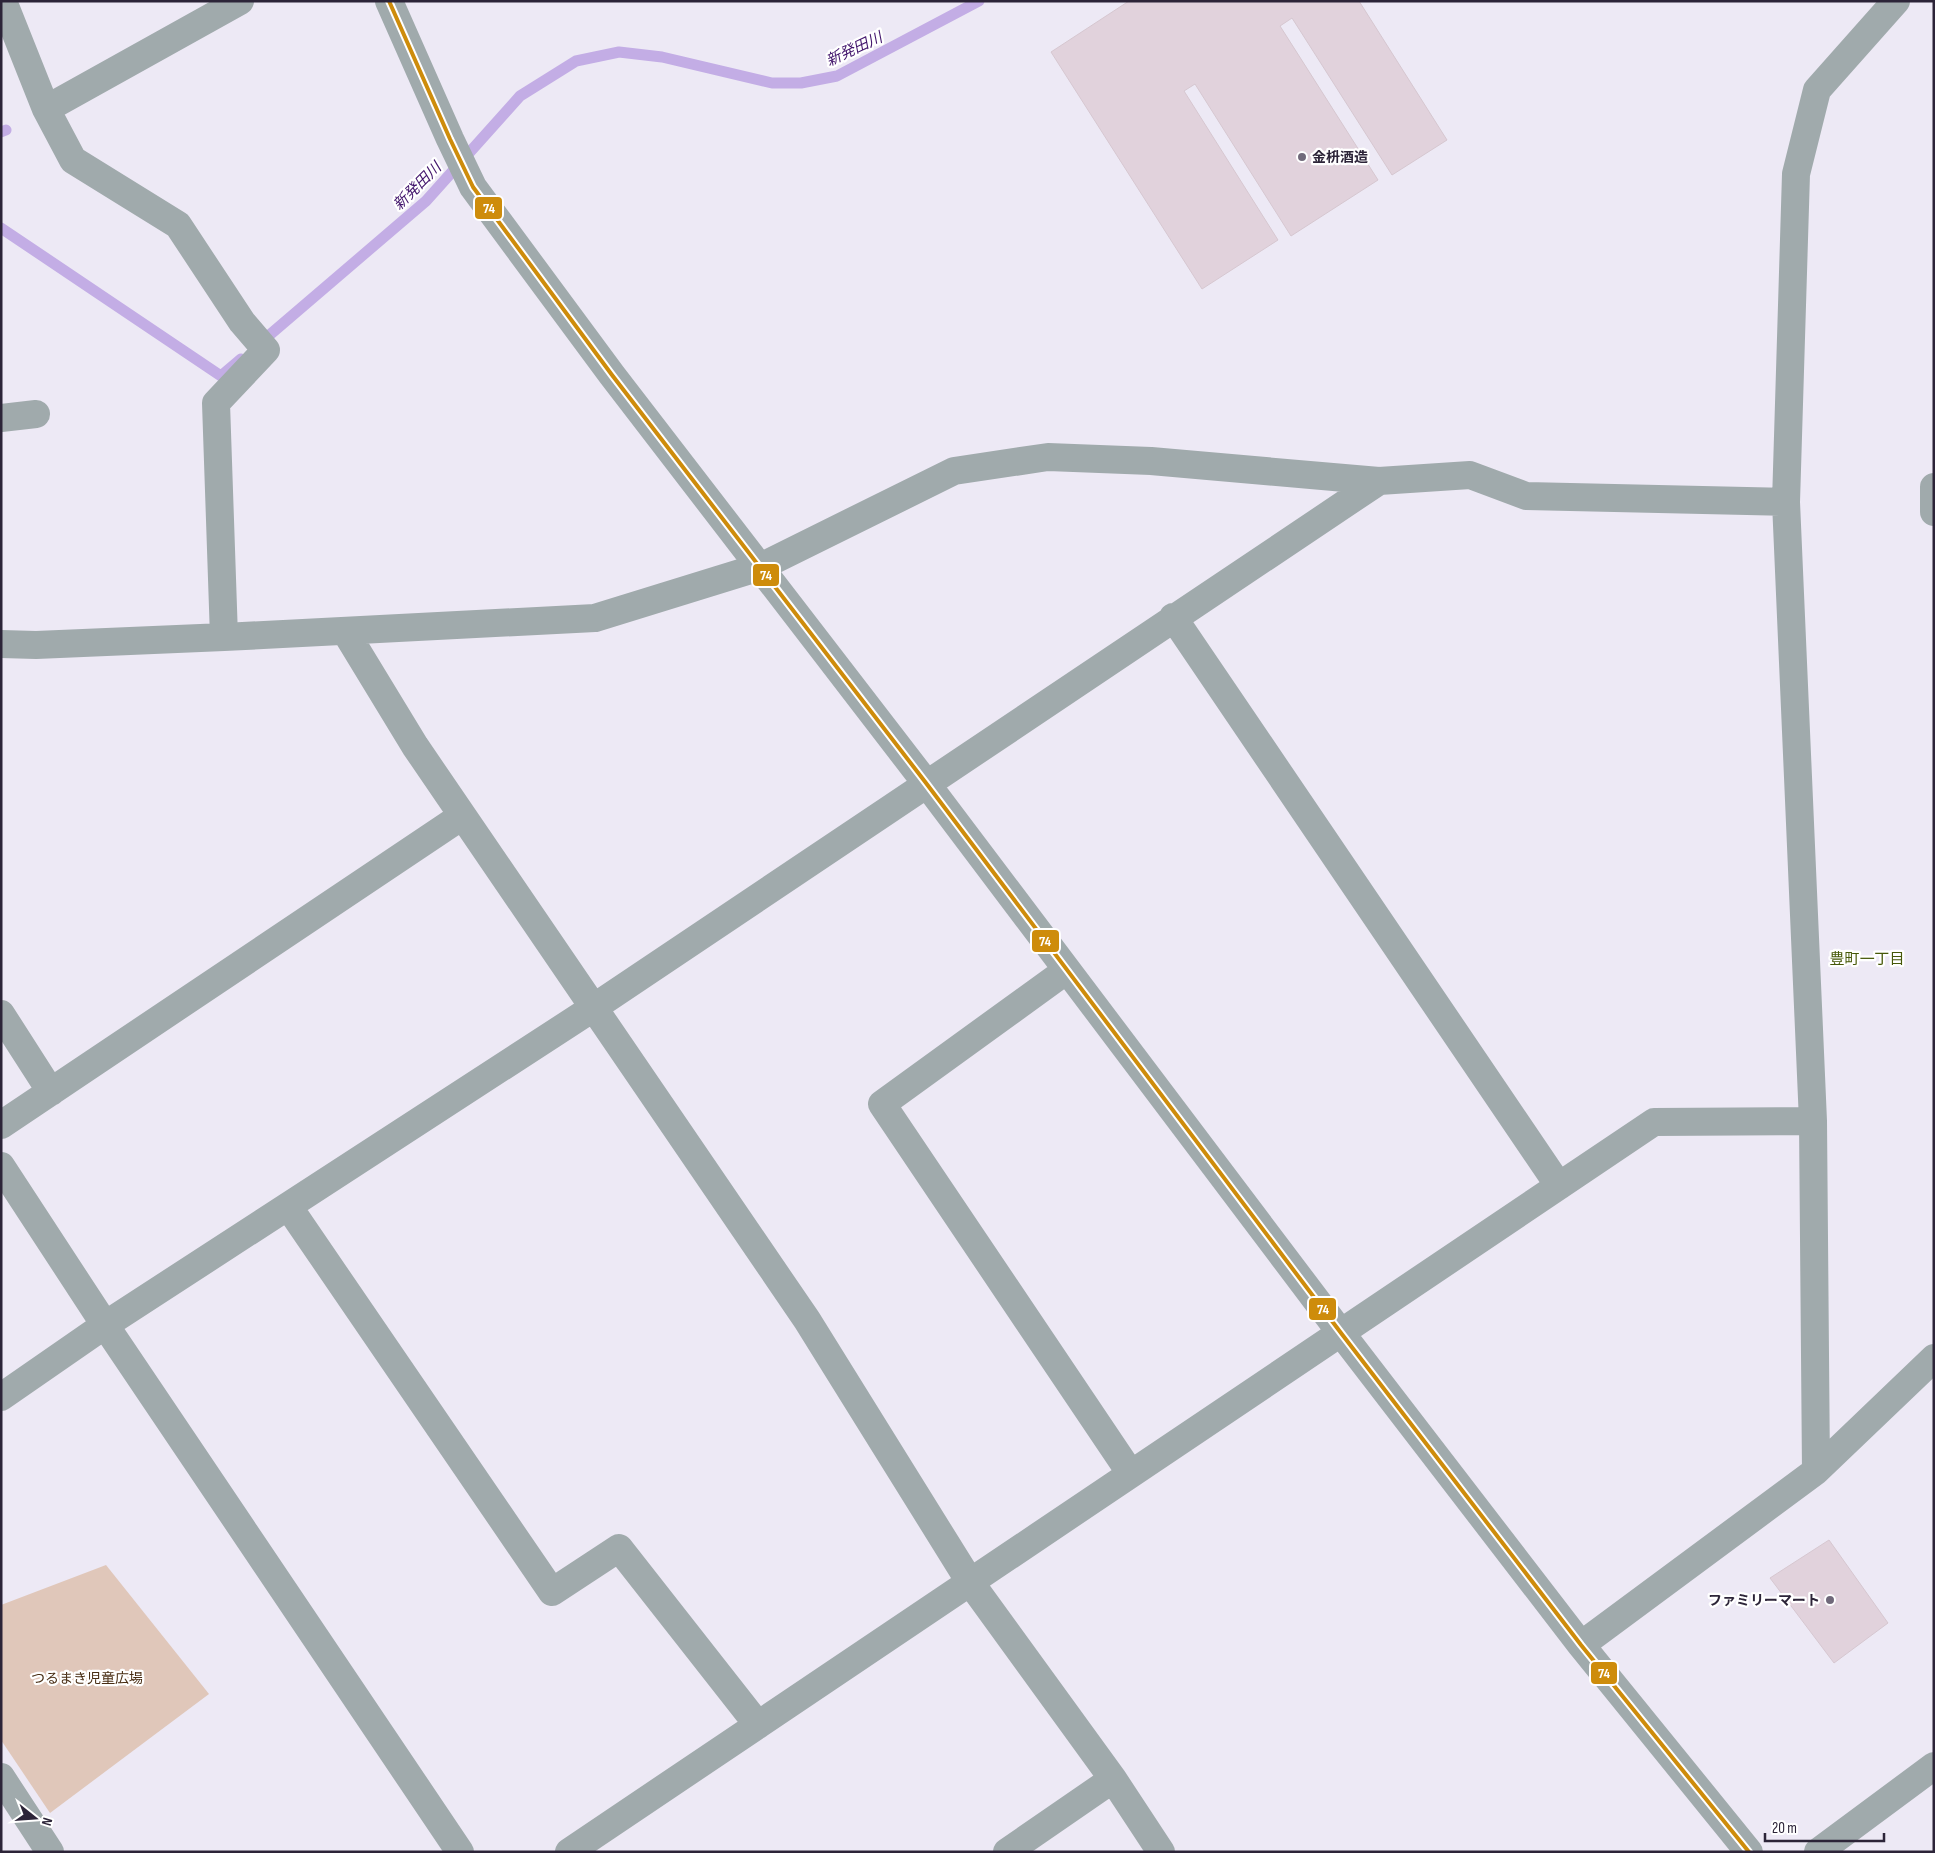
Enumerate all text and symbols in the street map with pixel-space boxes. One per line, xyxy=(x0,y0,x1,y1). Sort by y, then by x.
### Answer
water label: 新発田川 xyxy=(823,27,887,71)
place label: 金枡酒造 xyxy=(1312,149,1368,166)
marker: 金枡酒造 xyxy=(1296,151,1308,163)
water label: 新発田川 xyxy=(389,157,447,214)
line badge: 74 xyxy=(474,196,503,220)
text: 74 xyxy=(483,200,495,217)
line badge: 74 xyxy=(752,563,780,587)
text: 74 xyxy=(760,567,772,584)
line badge: 74 xyxy=(1031,929,1060,953)
text: 74 xyxy=(1039,933,1051,950)
district label: 豊町一丁目 xyxy=(1829,950,1905,969)
line badge: 74 xyxy=(1308,1297,1337,1321)
text: 74 xyxy=(1317,1301,1329,1318)
place label: ファミリーマート xyxy=(1708,1592,1820,1609)
marker: ファミリーマート xyxy=(1824,1594,1836,1606)
line badge: 74 xyxy=(1590,1661,1618,1685)
text: 74 xyxy=(1598,1665,1610,1682)
park label: つるまき児童広場 xyxy=(31,1670,143,1687)
north arrow xyxy=(10,1793,60,1843)
scale bar xyxy=(1765,1810,1884,1842)
text: N xyxy=(38,1816,56,1828)
text: 20 m xyxy=(1772,1819,1797,1838)

